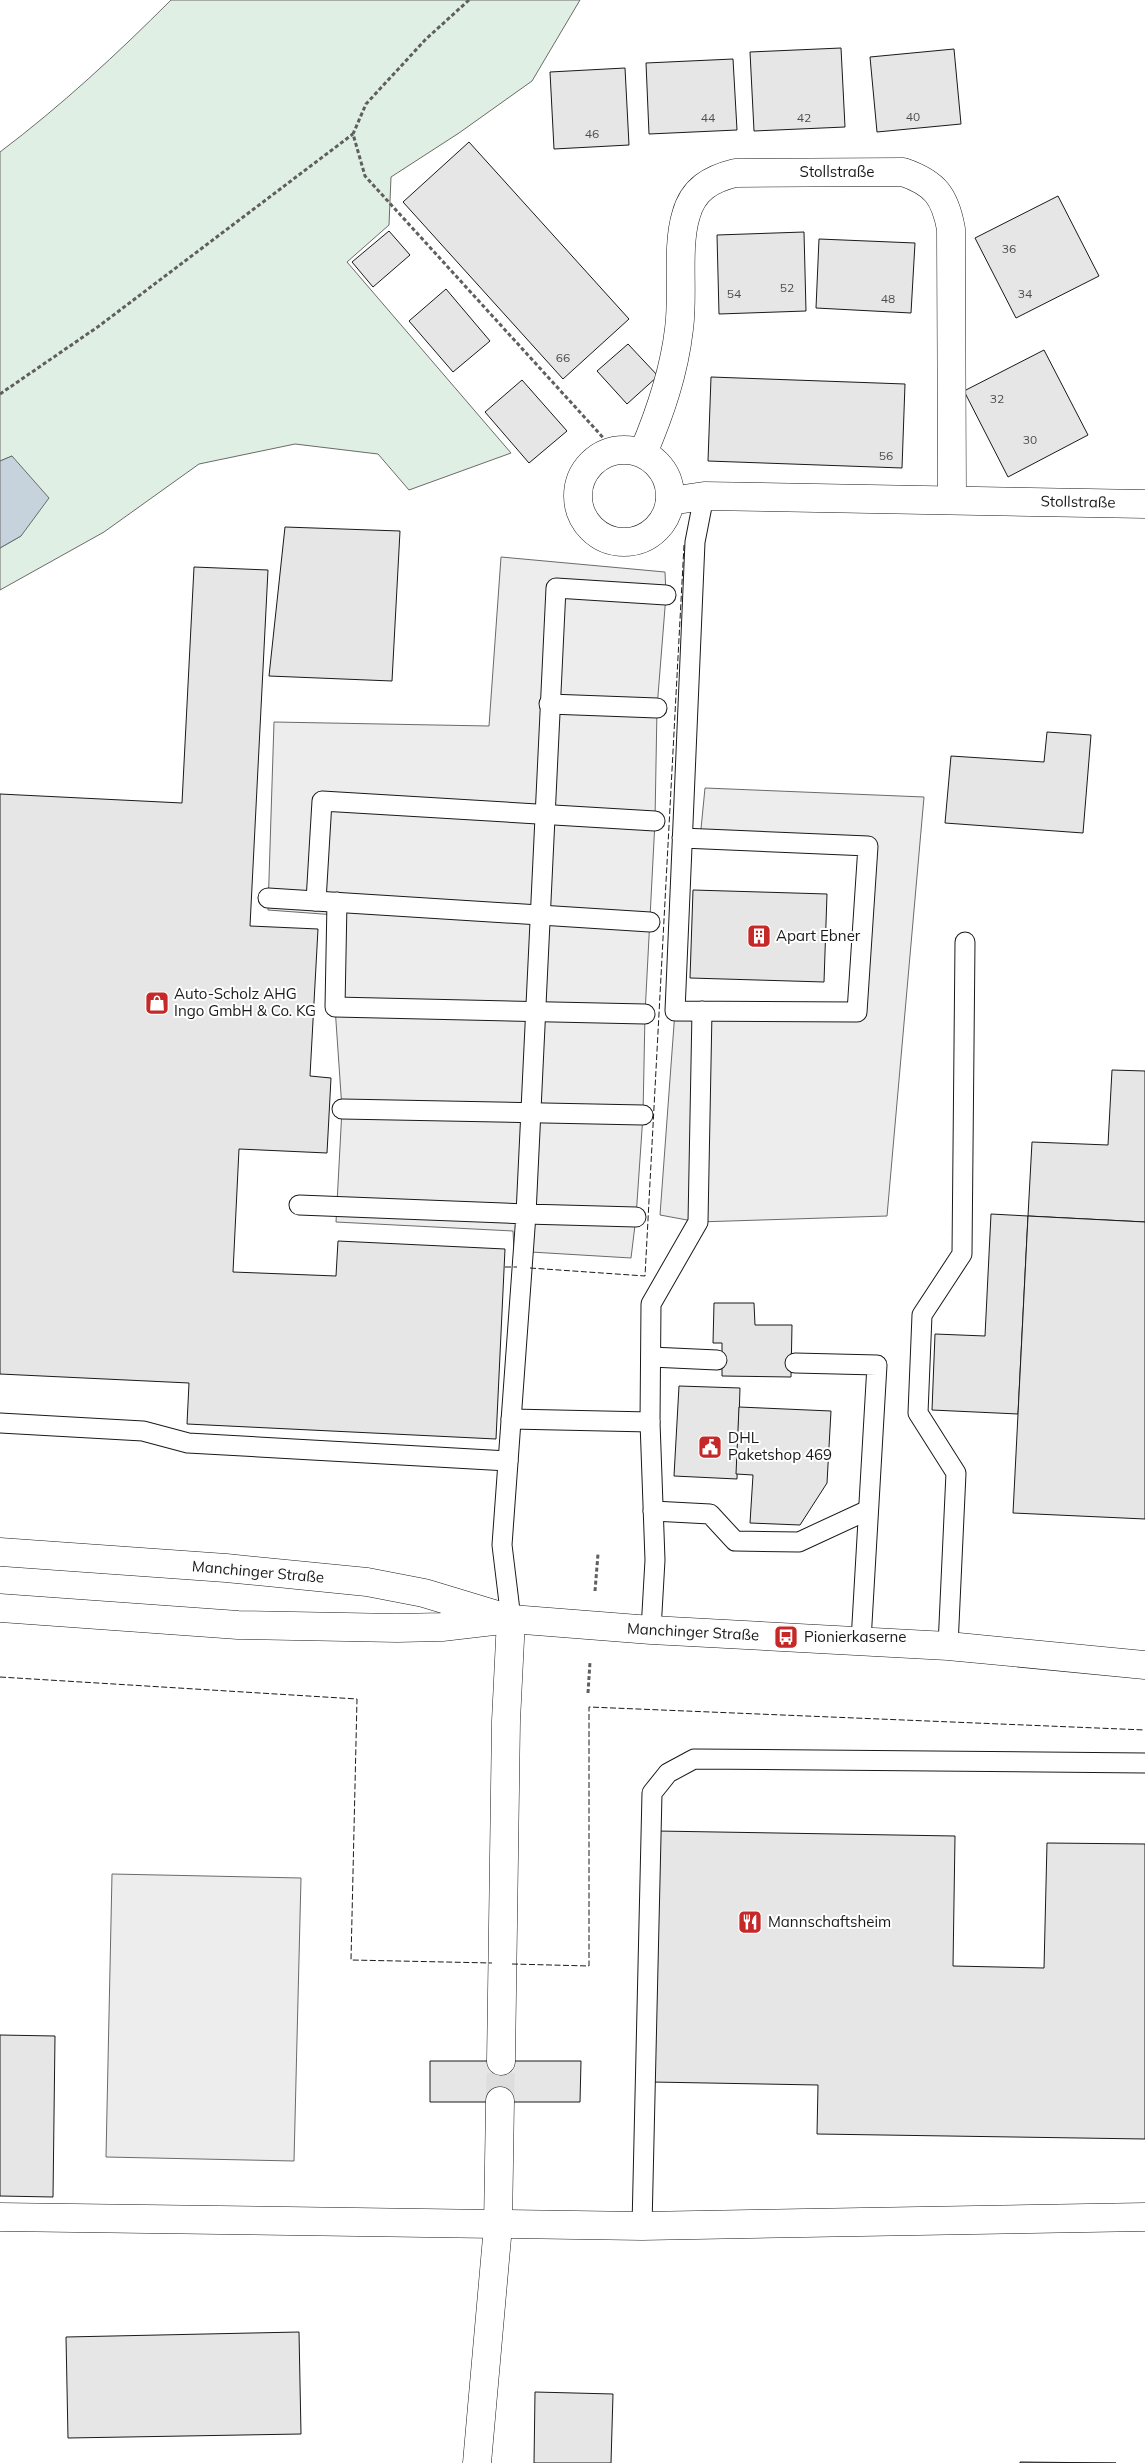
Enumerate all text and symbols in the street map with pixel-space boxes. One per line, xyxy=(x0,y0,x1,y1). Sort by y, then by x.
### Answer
house number: 40 xyxy=(906,109,920,124)
house number: 44 xyxy=(701,110,715,125)
house number: 42 xyxy=(797,110,811,125)
house number: 46 xyxy=(585,126,599,141)
street label: Stollstraße xyxy=(800,162,874,181)
house number: 36 xyxy=(1002,241,1016,256)
house number: 52 xyxy=(780,280,794,295)
house number: 54 xyxy=(727,286,741,301)
house number: 34 xyxy=(1018,286,1032,301)
house number: 48 xyxy=(881,291,895,306)
house number: 66 xyxy=(556,350,570,365)
house number: 32 xyxy=(990,391,1004,406)
house number: 30 xyxy=(1023,432,1037,447)
house number: 56 xyxy=(879,448,893,463)
street label: Stollstraße xyxy=(1040,491,1116,512)
building icon: Apart Ebner xyxy=(746,923,772,949)
place label: Apart Ebner xyxy=(776,926,861,945)
place label: Auto-Scholz AHG Ingo GmbH & Co. KG xyxy=(174,984,316,1020)
shop icon: Auto-Scholz AHG Ingo GmbH & Co. KG xyxy=(144,990,170,1016)
place label: DHL Paketshop 469 xyxy=(728,1428,832,1464)
public building icon: DHL Paketshop 469 xyxy=(697,1434,723,1460)
street label: Manchinger Straße xyxy=(191,1556,325,1587)
street label: Manchinger Straße xyxy=(626,1619,760,1644)
bus stop icon: Pionierkaserne xyxy=(773,1624,799,1650)
place label: Pionierkaserne xyxy=(804,1627,907,1646)
restaurant icon: Mannschaftsheim xyxy=(737,1909,763,1935)
place label: Mannschaftsheim xyxy=(768,1912,891,1931)

